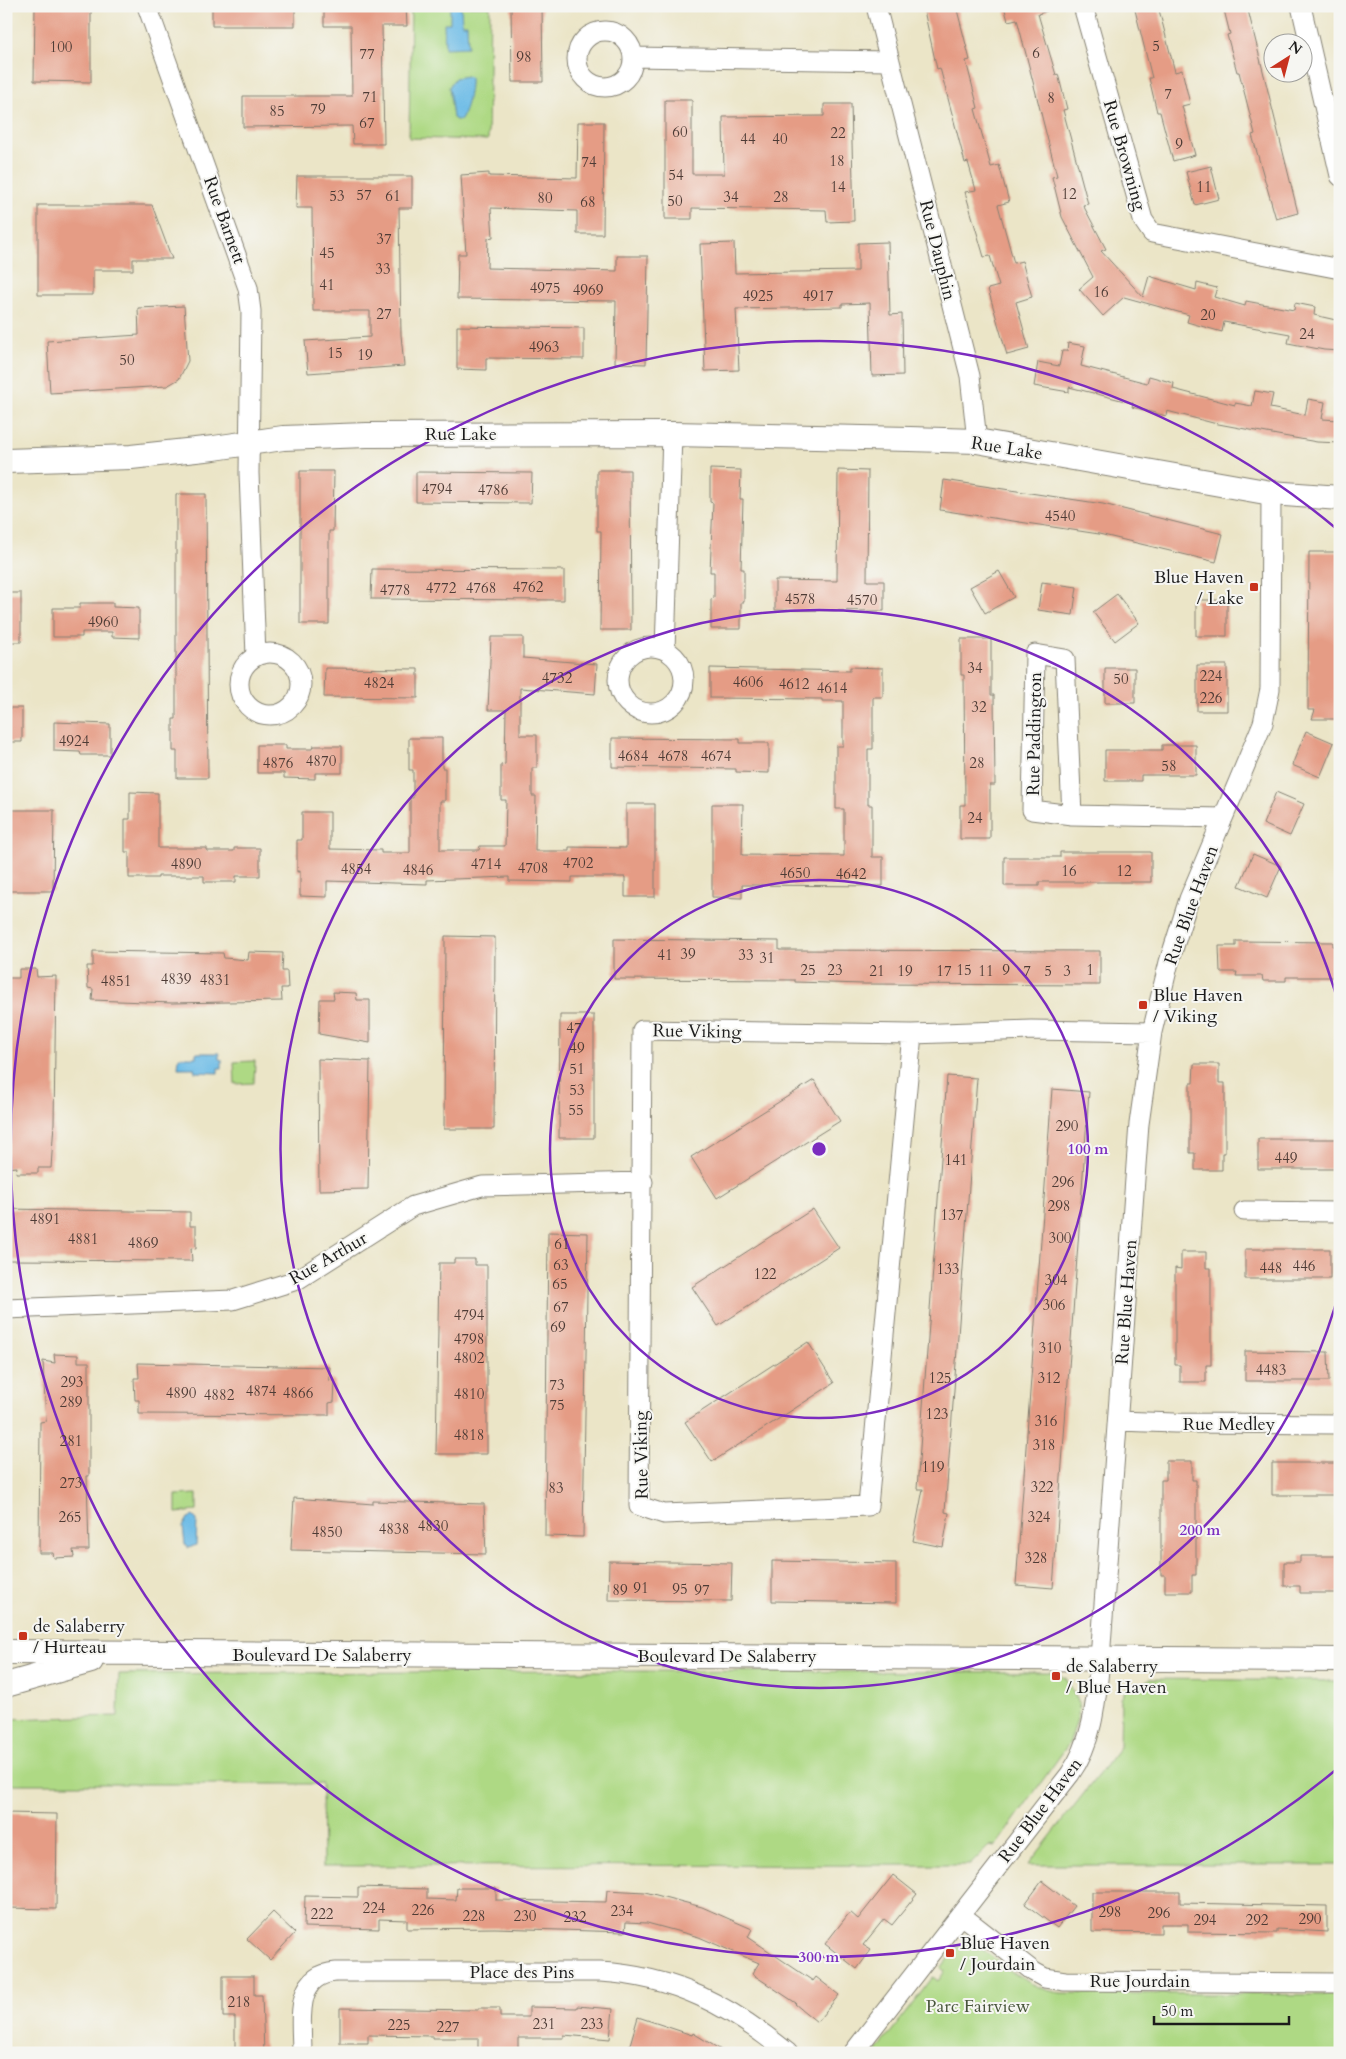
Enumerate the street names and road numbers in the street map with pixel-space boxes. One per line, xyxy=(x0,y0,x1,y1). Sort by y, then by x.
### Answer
street label: Rue Browning xyxy=(1097,97,1152,214)
street label: Rue Barnett xyxy=(197,173,252,268)
street label: Rue Dauphin xyxy=(913,197,962,304)
street label: Rue Lake xyxy=(425,422,497,447)
street label: Rue Lake xyxy=(969,431,1044,466)
street label: Rue Paddington xyxy=(1021,671,1048,796)
street label: Rue Blue Haven xyxy=(1158,841,1225,968)
street label: Rue Viking xyxy=(652,1018,742,1045)
street label: Rue Arthur xyxy=(284,1226,372,1291)
street label: Rue Blue Haven xyxy=(1110,1238,1143,1365)
street label: Rue Viking xyxy=(628,1410,655,1500)
street label: Rue Medley xyxy=(1183,1412,1276,1437)
street label: Boulevard De Salaberry xyxy=(232,1643,412,1668)
street label: Boulevard De Salaberry xyxy=(637,1644,817,1669)
street label: Rue Blue Haven xyxy=(993,1752,1089,1868)
street label: Place des Pins xyxy=(470,1960,574,1985)
street label: Rue Jourdain xyxy=(1090,1969,1191,1994)

